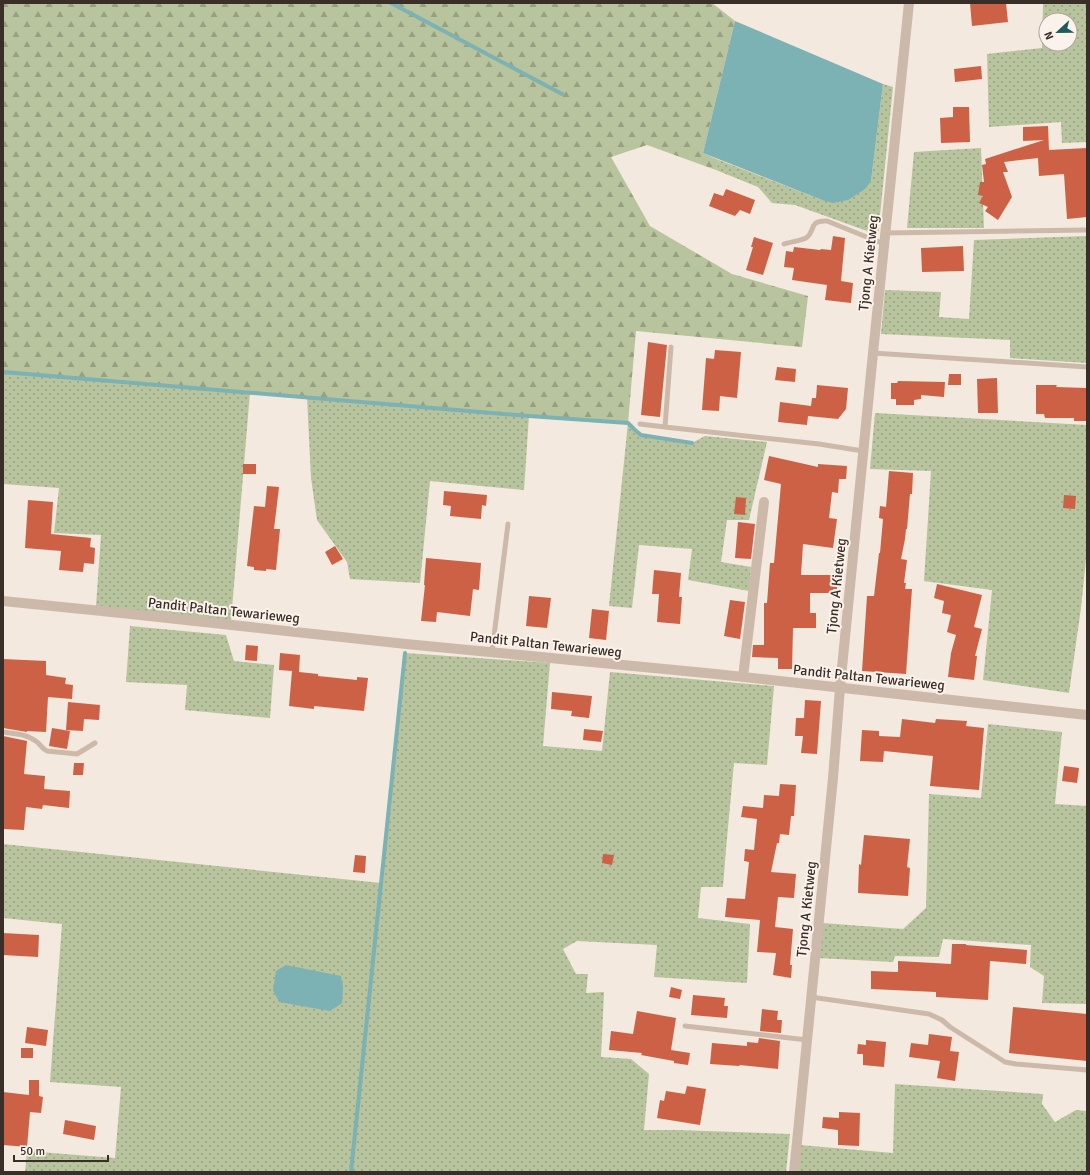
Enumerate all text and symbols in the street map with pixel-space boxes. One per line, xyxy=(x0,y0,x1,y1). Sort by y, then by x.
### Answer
north arrow xyxy=(1038,12,1078,52)
text: N xyxy=(1042,30,1057,42)
street label: Tjong A Kietweg xyxy=(855,214,882,312)
street label: Tjong A Kietweg xyxy=(823,537,850,635)
street label: Pandit Paltan Tewarieweg xyxy=(147,594,301,627)
street label: Pandit Paltan Tewarieweg xyxy=(469,628,623,661)
street label: Pandit Paltan Tewarieweg xyxy=(792,661,946,694)
street label: Tjong A Kietweg xyxy=(793,860,820,958)
scale bar xyxy=(14,1137,108,1163)
text: 50 m xyxy=(20,1144,45,1159)

